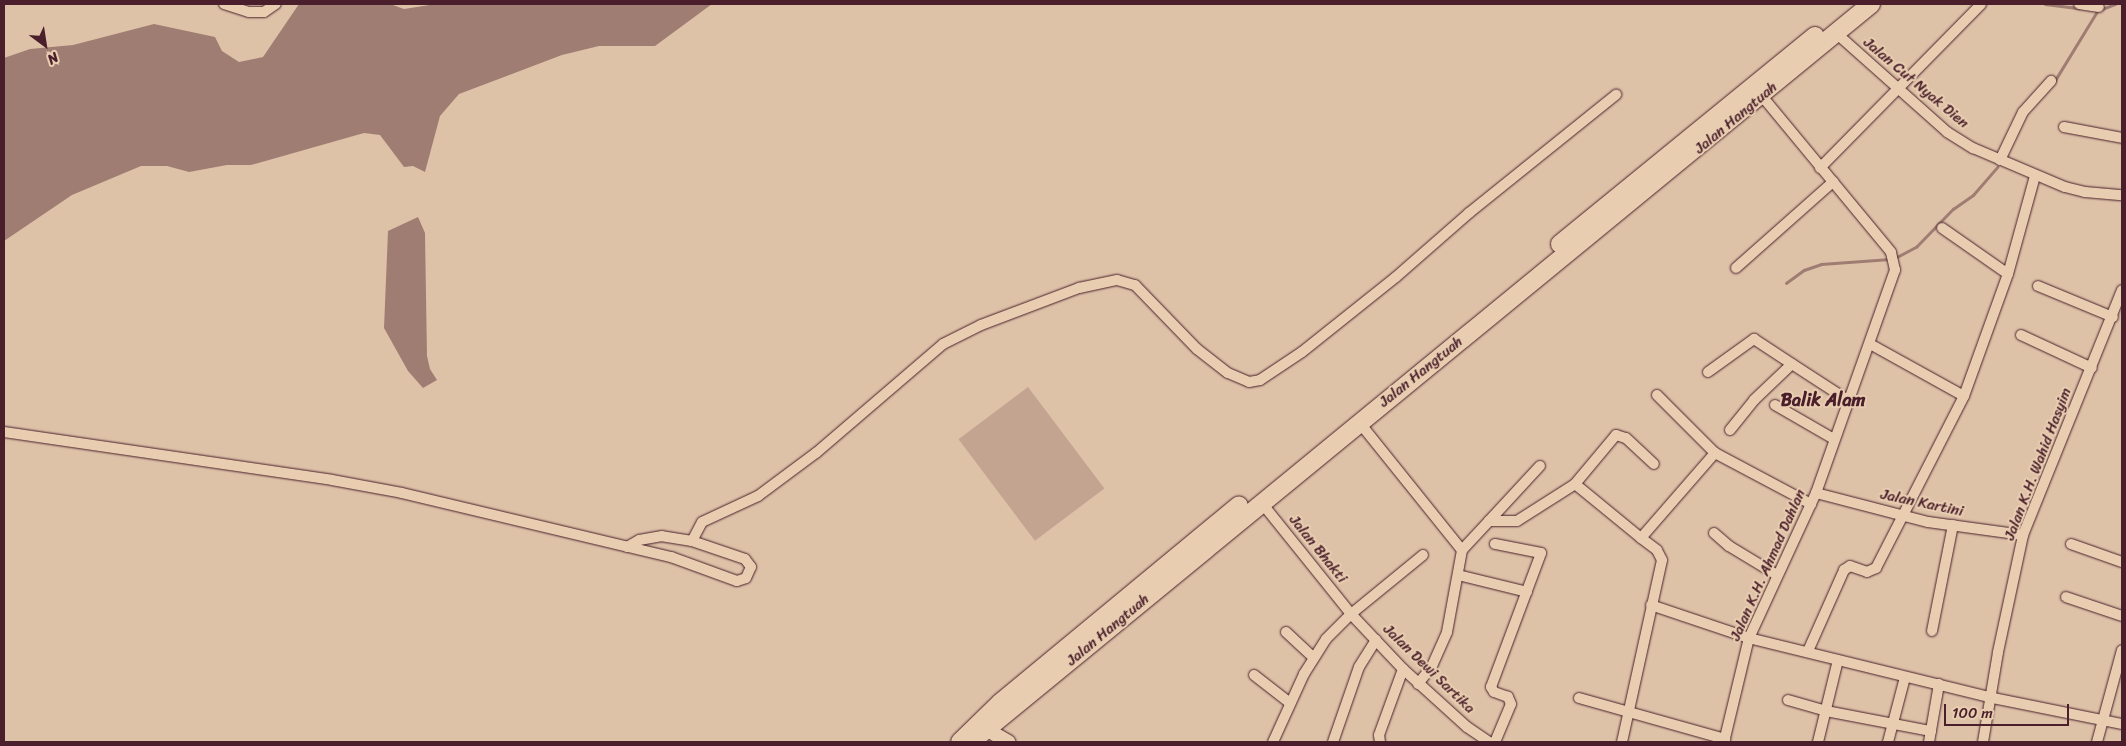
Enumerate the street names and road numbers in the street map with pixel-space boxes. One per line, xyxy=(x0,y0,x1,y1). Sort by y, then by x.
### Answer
street label: Jalan Cut Nyak Dien xyxy=(1859,33,1973,133)
street label: Jalan Hangtuah xyxy=(1691,78,1781,158)
street label: Jalan Hangtuah xyxy=(1376,333,1466,411)
street label: Jalan K.H. Wahid Hasyim xyxy=(2000,385,2076,543)
street label: Jalan Kartini xyxy=(1879,485,1965,521)
street label: Jalan K.H. Ahmad Dahlan xyxy=(1726,486,1810,644)
street label: Jalan Bhakti xyxy=(1285,512,1351,586)
street label: Jalan Hangtuah xyxy=(1063,590,1153,670)
street label: Jalan Dewi Sartika xyxy=(1379,620,1479,718)

